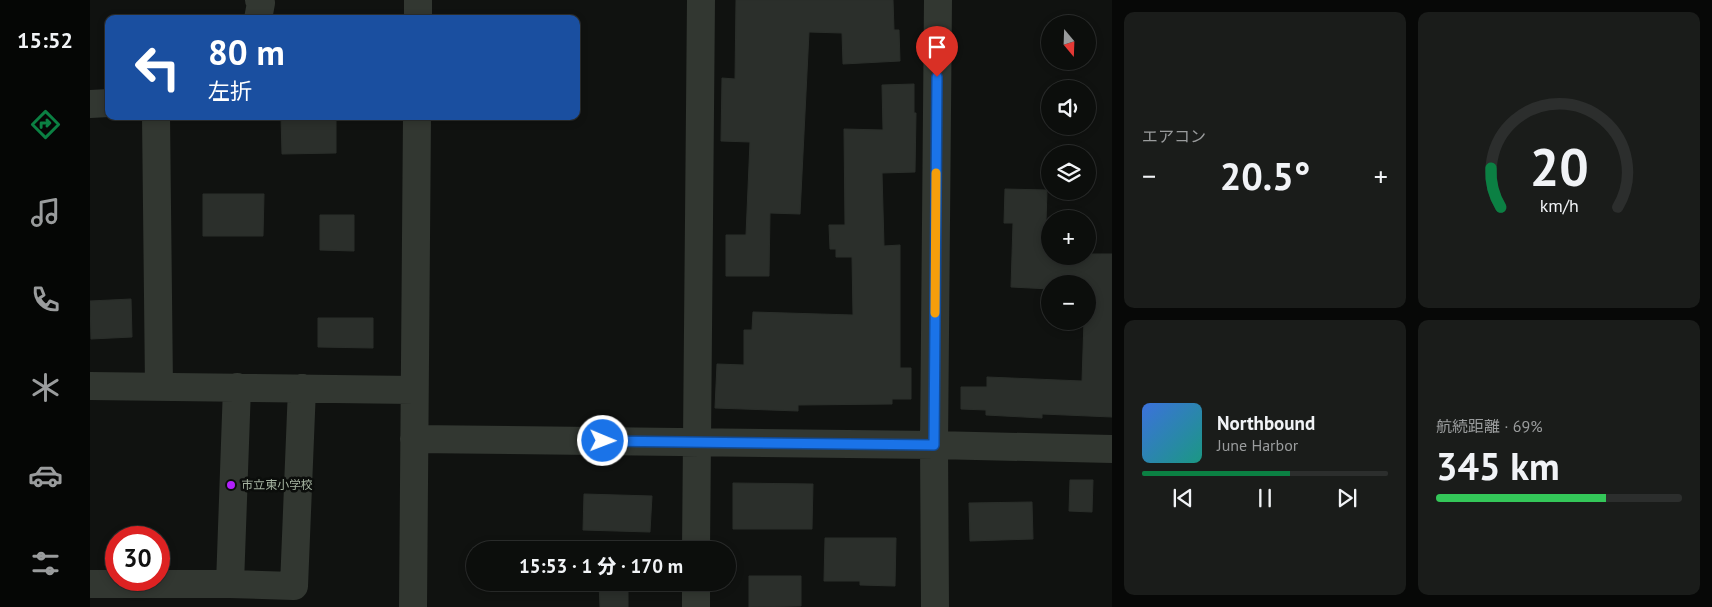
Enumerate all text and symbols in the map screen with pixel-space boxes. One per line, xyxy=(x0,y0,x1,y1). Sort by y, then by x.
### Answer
north arrow xyxy=(1041,15,1096,70)
map controls xyxy=(1041,15,1096,330)
text: 15:52 xyxy=(17,26,73,54)
pin xyxy=(916,26,958,77)
text: 80 m xyxy=(208,29,285,75)
icon: arrive xyxy=(923,33,951,61)
icon: left xyxy=(125,35,190,100)
text: 左折 xyxy=(208,77,252,105)
button: sound xyxy=(1041,80,1096,135)
icon: directions xyxy=(28,107,63,142)
text: エアコン xyxy=(1142,126,1206,146)
text: 20 xyxy=(1530,133,1588,200)
button: layers xyxy=(1041,145,1096,200)
text: 20.5° xyxy=(1220,151,1310,200)
text: − xyxy=(1142,157,1156,194)
text: + xyxy=(1374,157,1388,194)
text: km/h xyxy=(1539,194,1579,217)
icon: music xyxy=(28,195,63,230)
button: + xyxy=(1041,210,1096,265)
button: − xyxy=(1041,275,1096,330)
icon: phone xyxy=(28,282,63,317)
icon: climate xyxy=(28,370,63,405)
text: Northbound xyxy=(1217,411,1315,435)
position arrow xyxy=(576,414,628,466)
text: 航続距離 · 69% xyxy=(1436,416,1543,436)
text: June Harbor xyxy=(1217,435,1298,455)
text: 345 km xyxy=(1436,441,1560,490)
icon: car xyxy=(28,458,63,493)
place label: 市立東小学校 xyxy=(241,477,313,492)
marker: 市立東小学校 xyxy=(225,479,237,491)
icon: previous xyxy=(1169,484,1197,512)
icon: pause xyxy=(1251,484,1279,512)
icon: next xyxy=(1333,484,1361,512)
speed limit sign: 30 xyxy=(105,526,170,591)
icon: filters xyxy=(28,546,63,581)
text: 15:53 · 1 分 · 170 m xyxy=(519,554,683,578)

